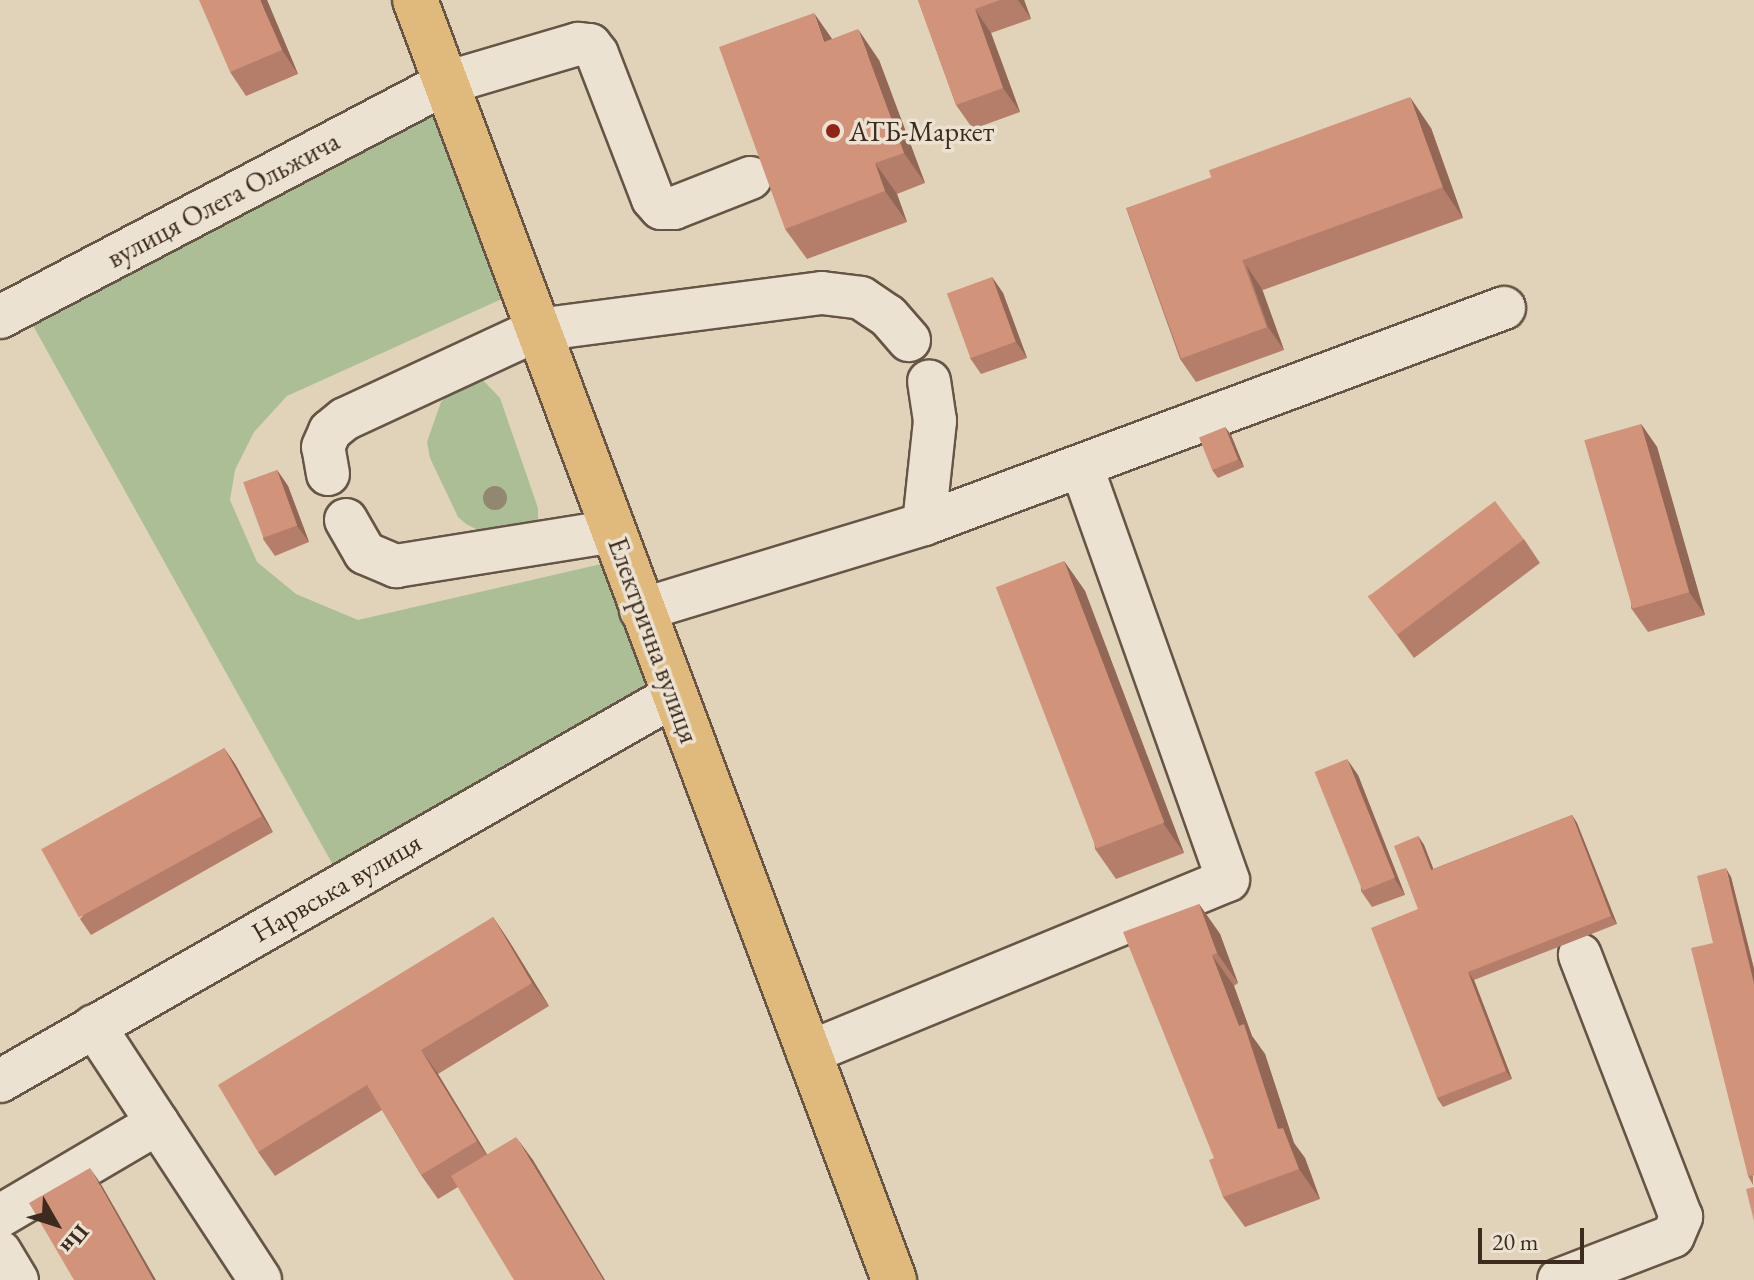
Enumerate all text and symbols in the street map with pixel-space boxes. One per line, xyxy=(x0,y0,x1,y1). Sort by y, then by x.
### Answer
place label: АТБ-Маркет xyxy=(849,114,994,148)
marker: АТБ-Маркет xyxy=(824,122,842,140)
street label: вулиця Олега Ольжича xyxy=(101,123,345,275)
street label: Електрична вулиця xyxy=(601,533,707,747)
street label: Нарвська вулиця xyxy=(245,825,427,949)
north arrow xyxy=(16,1184,96,1264)
scale bar xyxy=(1482,1212,1588,1262)
text: Пн xyxy=(54,1219,96,1260)
text: 20 m xyxy=(1492,1226,1539,1257)

